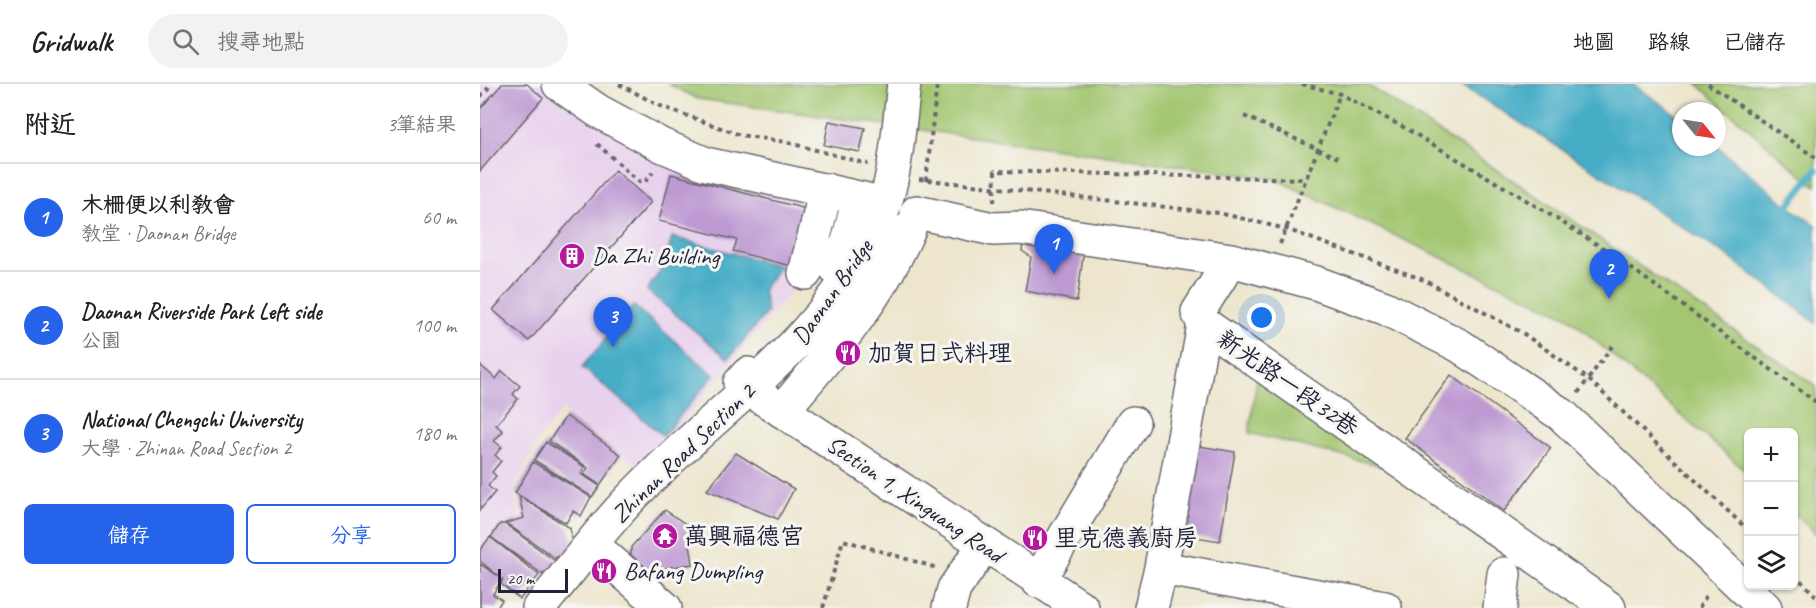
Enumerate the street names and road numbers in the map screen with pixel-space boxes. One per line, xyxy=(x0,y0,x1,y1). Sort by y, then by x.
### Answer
street label: Daonan Bridge xyxy=(785,232,880,350)
street label: 新光路一段32巷 xyxy=(1212,323,1364,443)
street label: Zhinan Road Section 2 xyxy=(605,375,763,529)
street label: Section 1, Xinguang Road xyxy=(821,429,1012,571)

